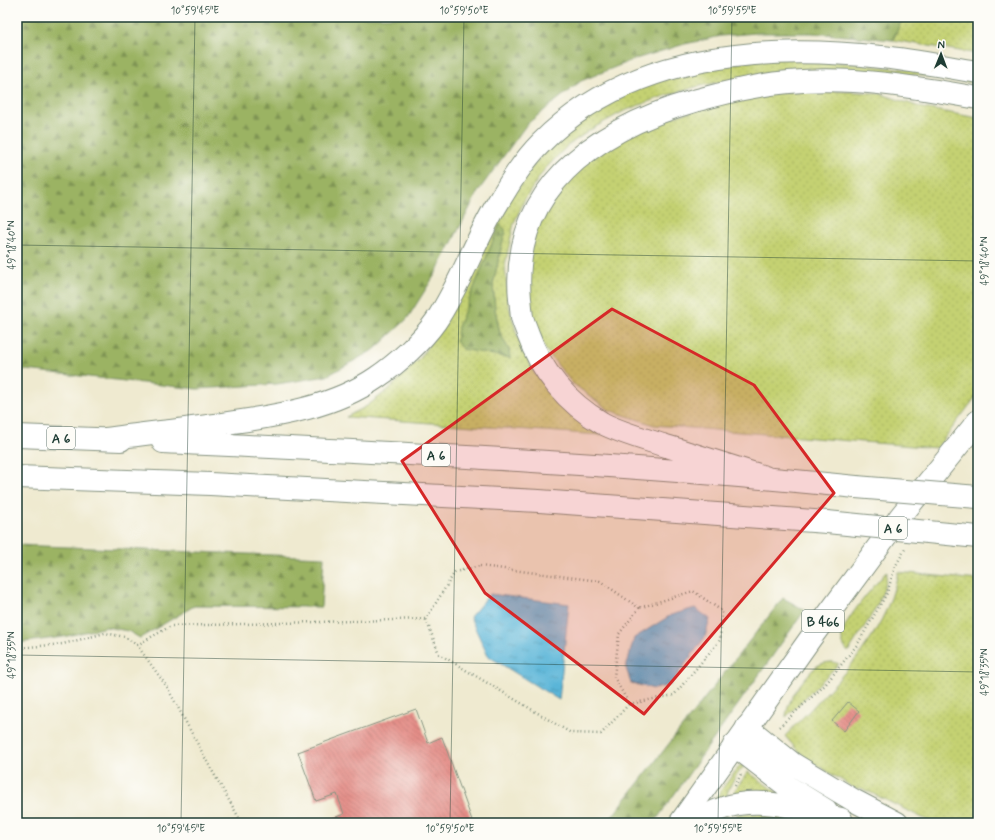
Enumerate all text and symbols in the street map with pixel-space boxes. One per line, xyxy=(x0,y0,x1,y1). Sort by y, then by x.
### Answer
text: 10°59'45"E xyxy=(171,4,219,18)
text: 10°59'50"E xyxy=(440,4,489,18)
text: 10°59'55"E xyxy=(708,4,756,18)
north arrow xyxy=(921,34,961,74)
text: N xyxy=(937,38,945,52)
text: 49°18'40"N xyxy=(5,220,19,270)
text: 49°18'40"N xyxy=(978,236,992,286)
road number: A 6 xyxy=(47,427,75,449)
road number: A 6 xyxy=(422,444,450,466)
road number: A 6 xyxy=(879,517,907,539)
road number: B 466 xyxy=(802,610,844,632)
text: 49°18'35"N xyxy=(5,631,19,679)
text: 49°18'35"N xyxy=(978,648,992,696)
text: 10°59'45"E xyxy=(157,822,205,836)
text: 10°59'50"E xyxy=(426,822,475,836)
text: 10°59'55"E xyxy=(694,822,742,836)

